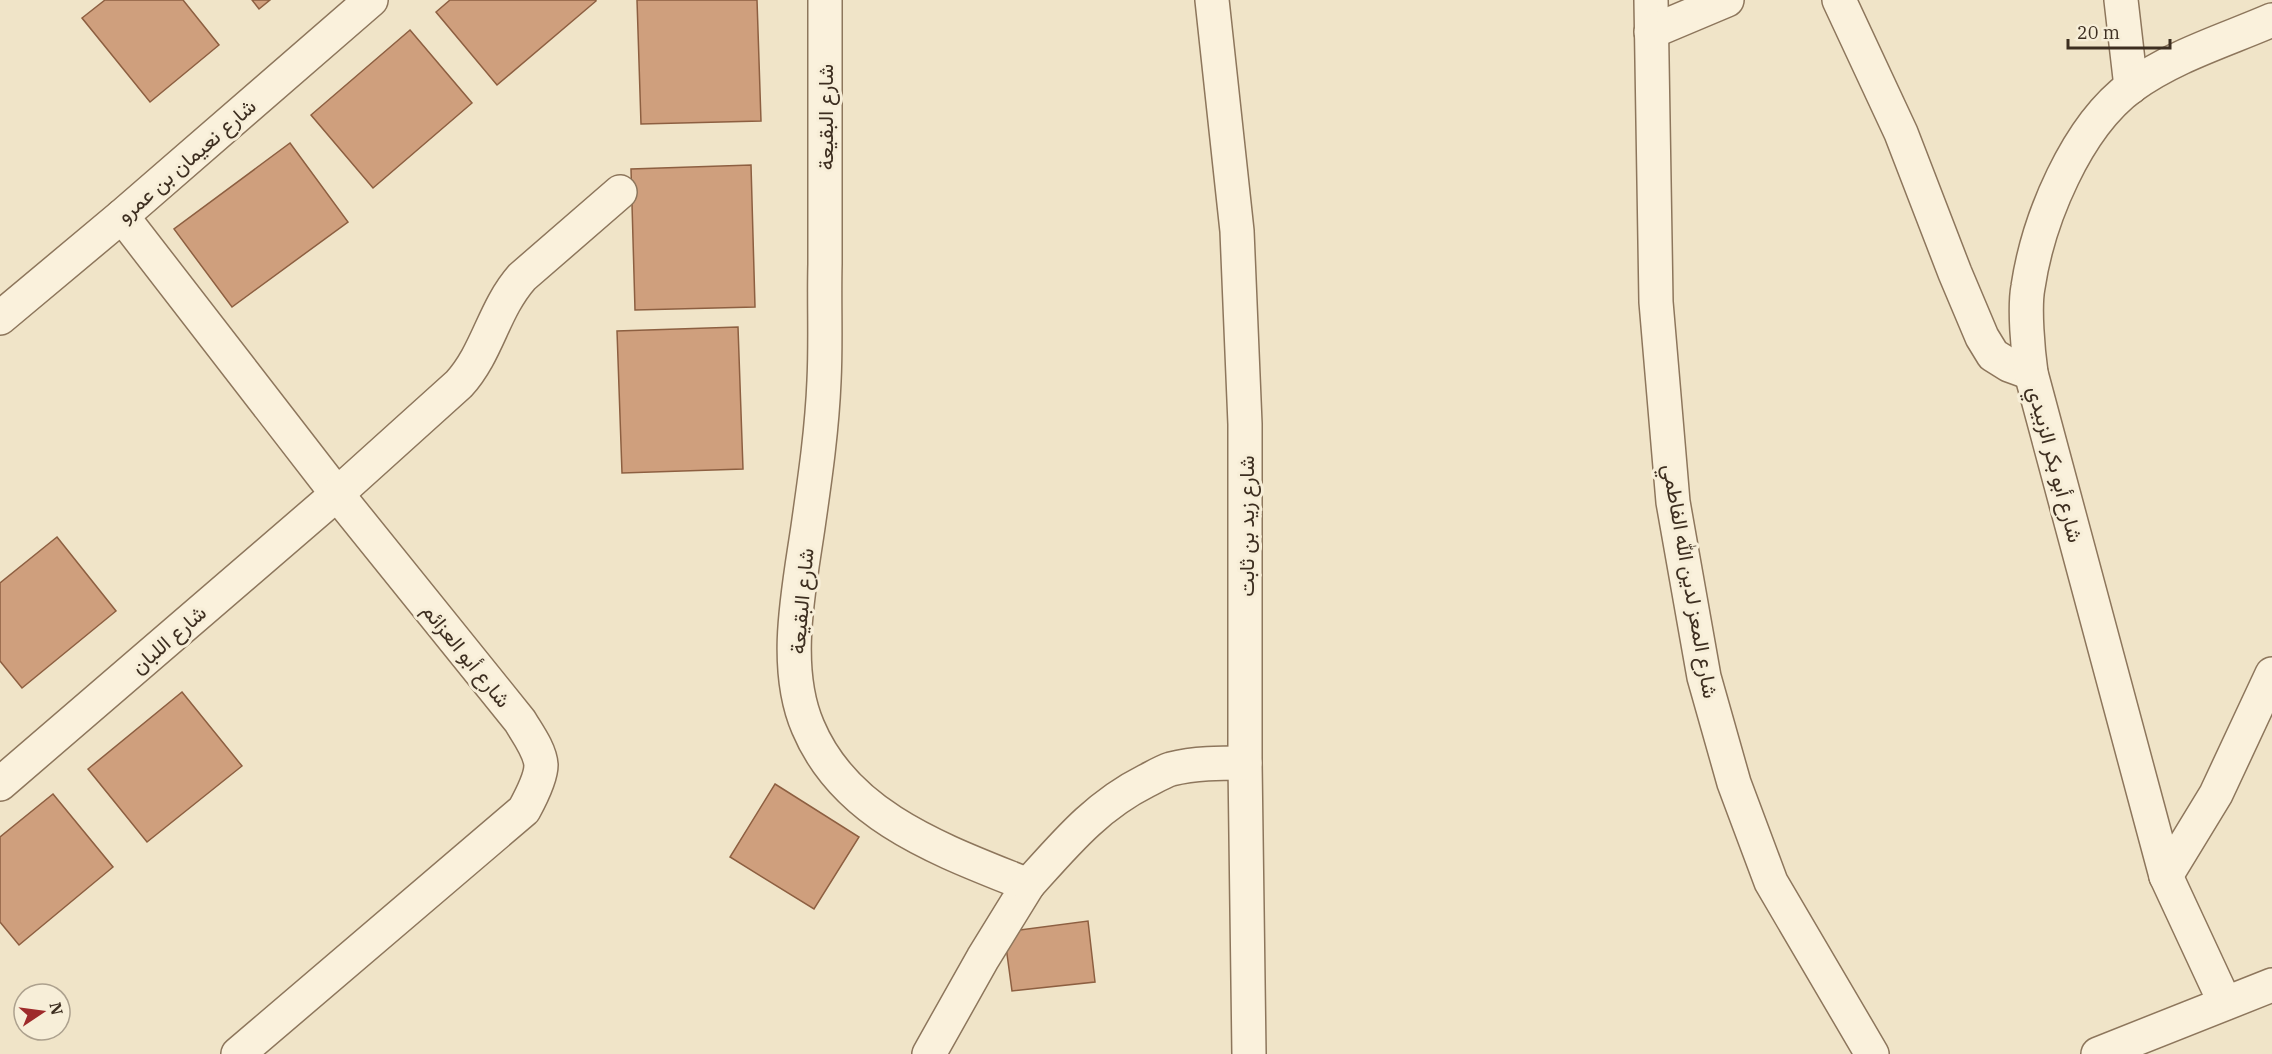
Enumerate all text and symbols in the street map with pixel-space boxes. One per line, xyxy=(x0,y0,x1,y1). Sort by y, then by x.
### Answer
scale bar xyxy=(2068,12,2170,50)
text: 20 m xyxy=(2077,21,2120,44)
street label: شارع البقيعة xyxy=(811,64,840,170)
street label: شارع نعيمان بن عمرو xyxy=(111,92,262,229)
street label: شارع أبو بكر الزبيدي xyxy=(2018,383,2090,546)
street label: شارع زيد بن ثابت xyxy=(1232,455,1261,597)
street label: شارع المعز لدين الله الفاطمي xyxy=(1653,462,1725,701)
street label: شارع البقيعة xyxy=(782,547,821,655)
street label: شارع أبو العزائم xyxy=(415,597,518,714)
street label: شارع اللبان xyxy=(124,598,212,680)
north arrow xyxy=(12,982,72,1042)
text: N xyxy=(45,1000,68,1017)

